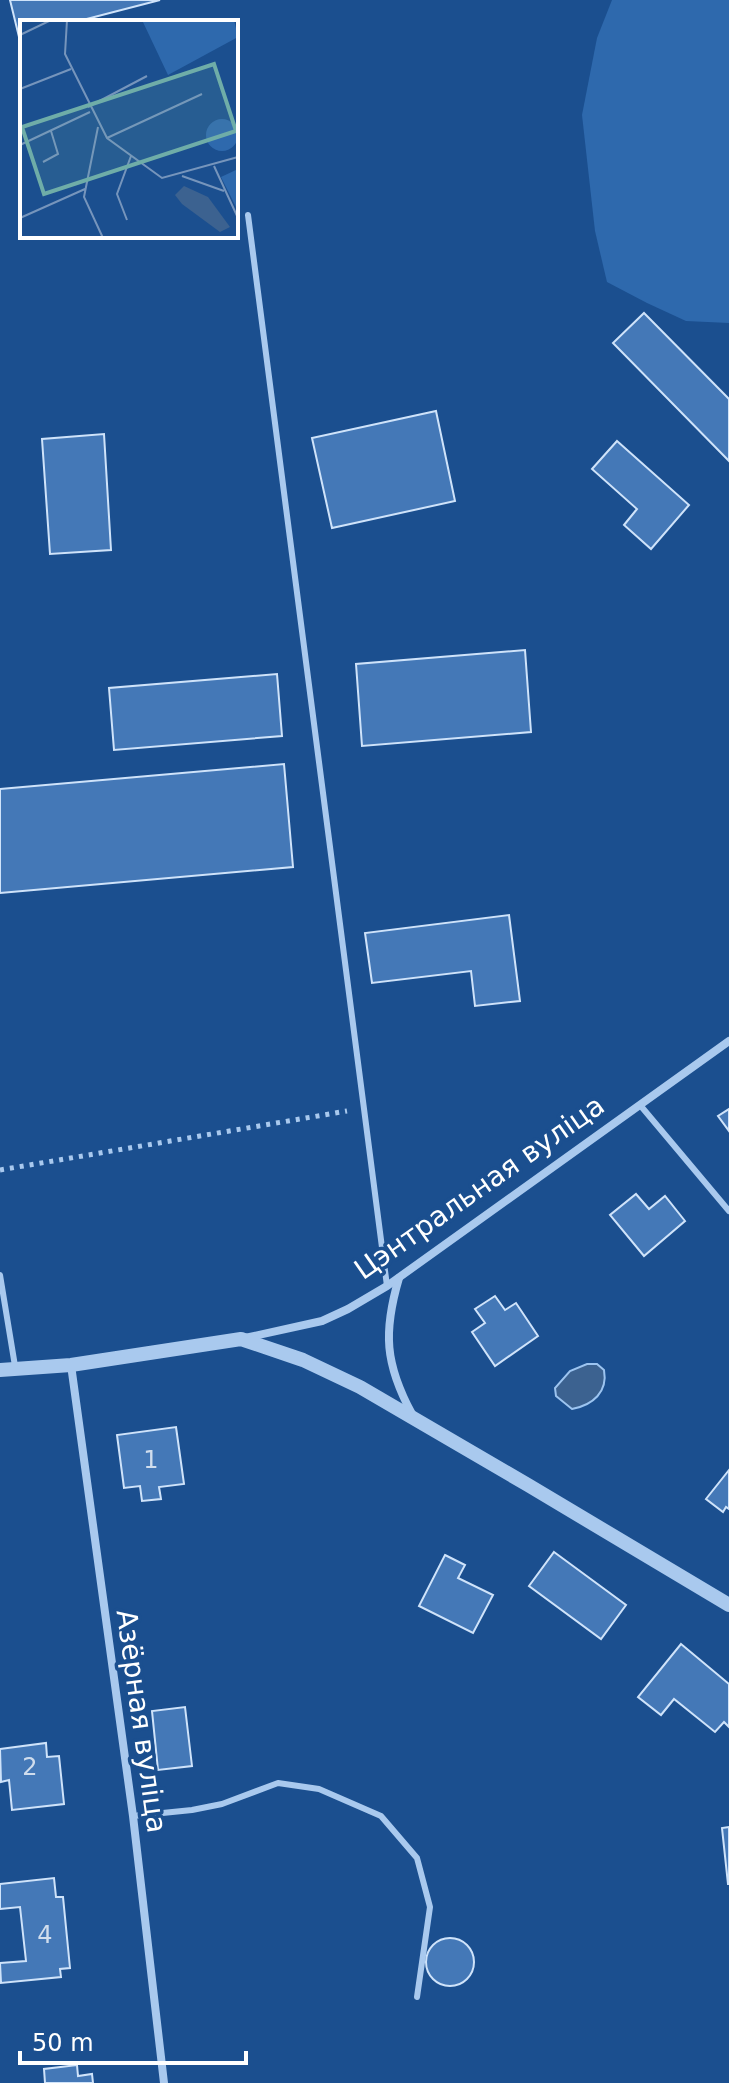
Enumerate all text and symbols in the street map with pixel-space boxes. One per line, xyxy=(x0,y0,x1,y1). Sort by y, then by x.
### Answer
inset map xyxy=(20,20,238,238)
street label: Цэнтральная вуліца xyxy=(348,1089,610,1286)
house number: 1 xyxy=(143,1446,159,1474)
street label: Азёрная вуліца xyxy=(109,1607,174,1835)
house number: 2 xyxy=(22,1753,38,1781)
house number: 4 xyxy=(37,1921,53,1949)
scale bar xyxy=(20,2015,246,2065)
text: 50 m xyxy=(32,2029,94,2057)

